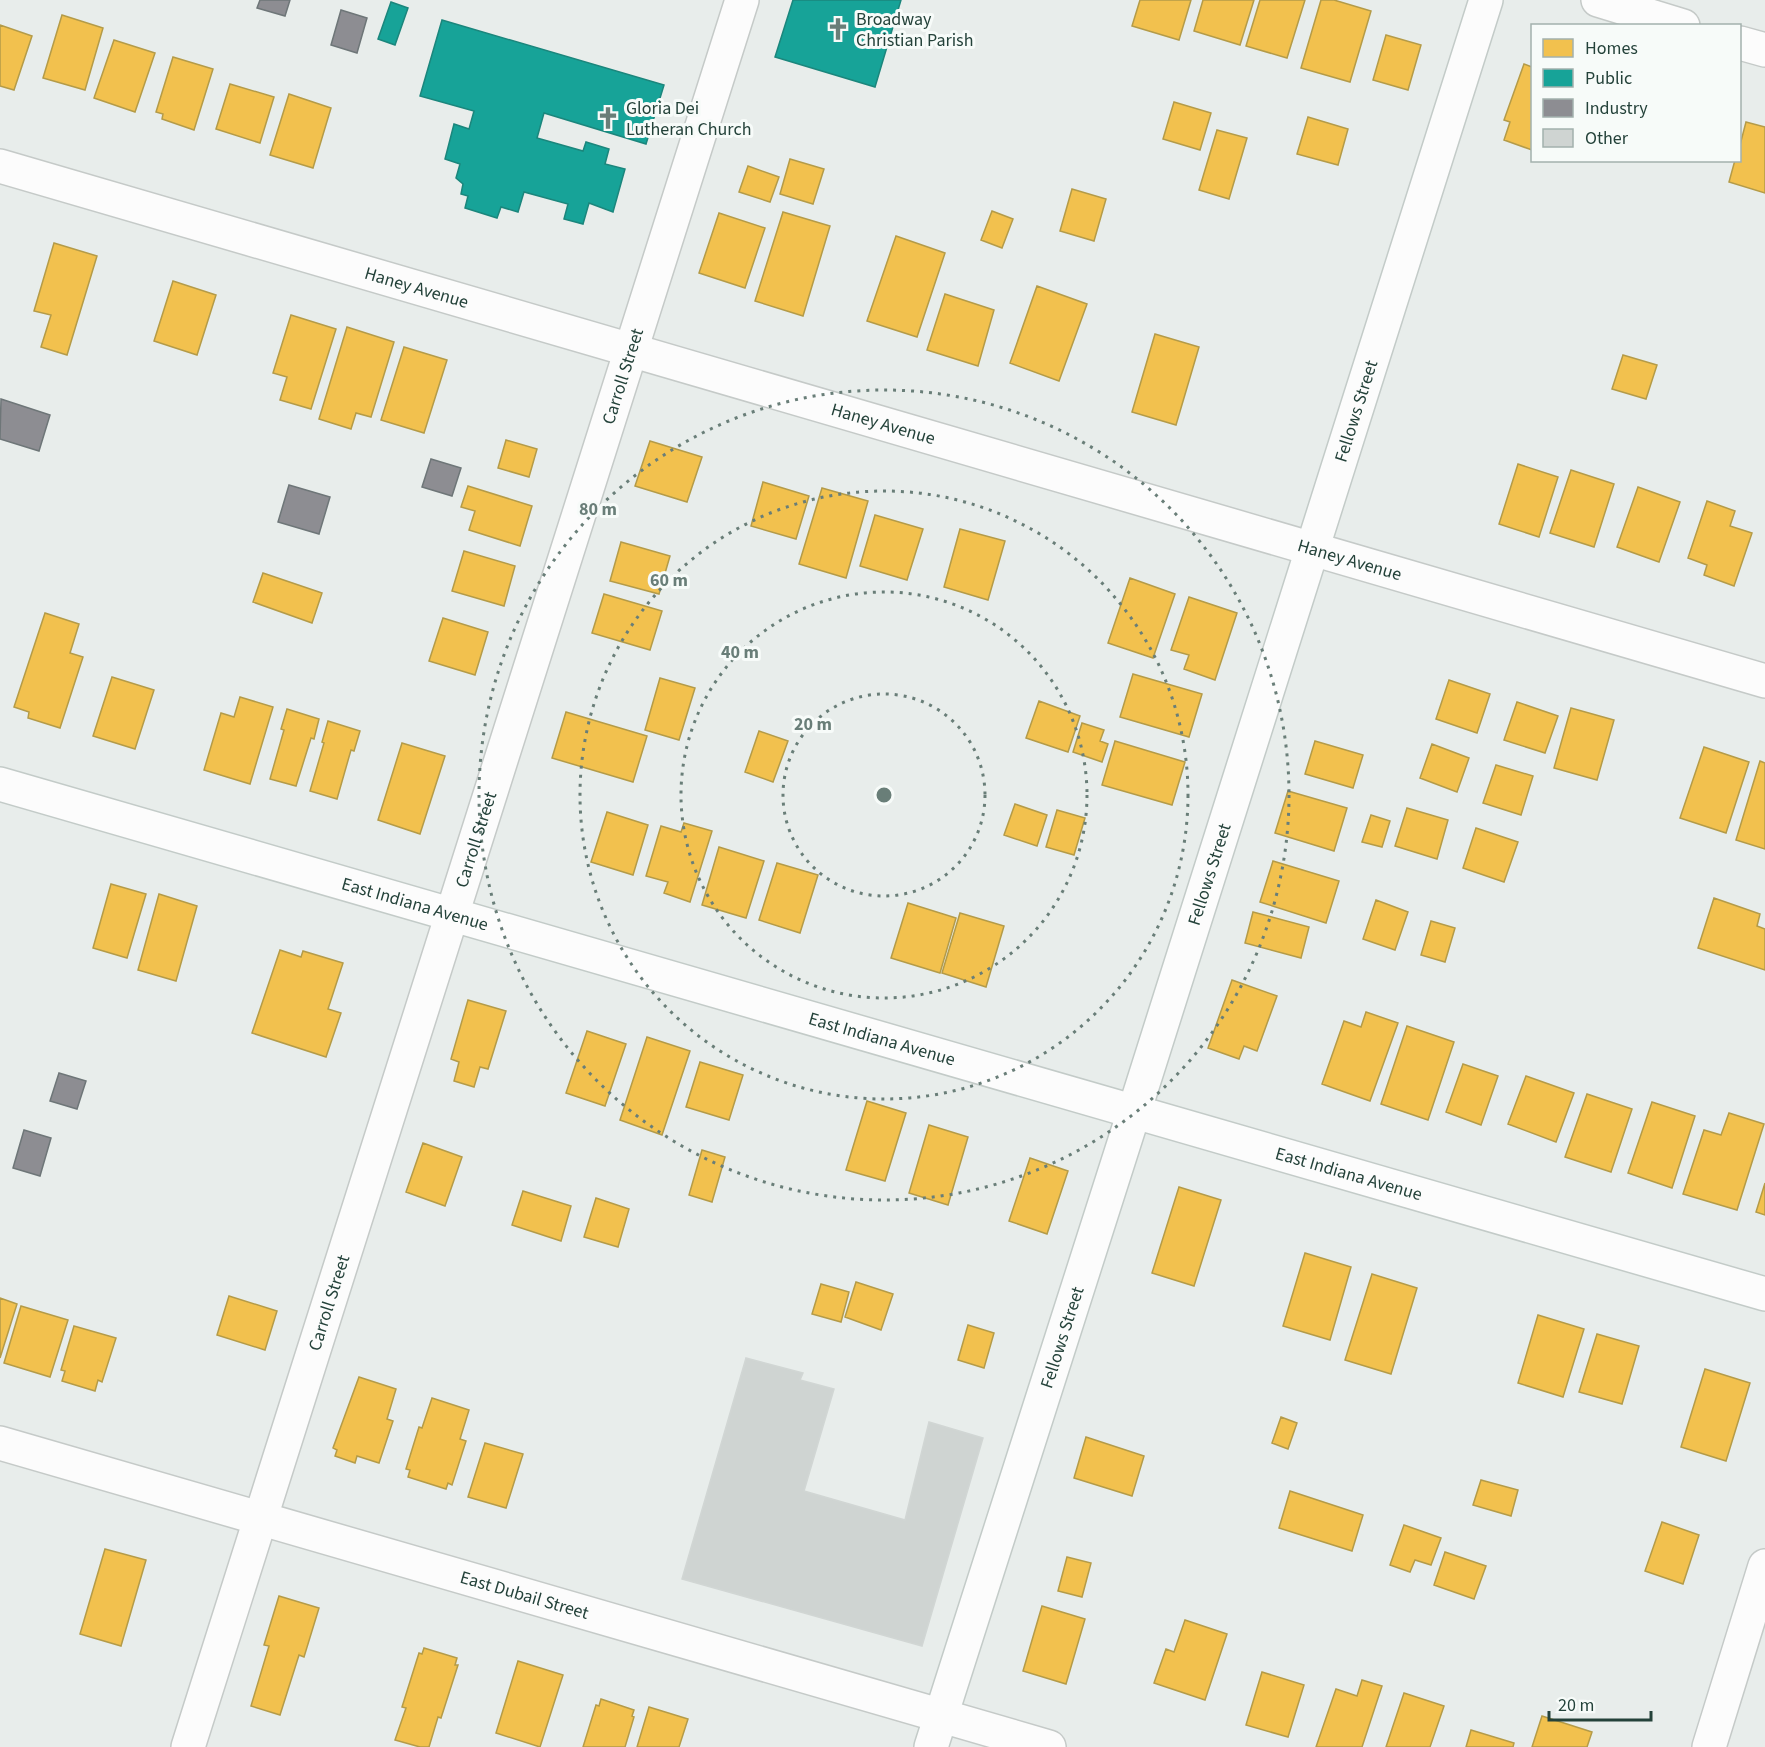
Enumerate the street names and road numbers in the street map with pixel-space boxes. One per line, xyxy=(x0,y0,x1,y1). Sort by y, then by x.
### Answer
street label: Haney Avenue xyxy=(361,261,472,315)
street label: Carroll Street xyxy=(596,325,650,428)
street label: Fellows Street xyxy=(1329,357,1384,465)
street label: Haney Avenue xyxy=(828,397,938,451)
street label: Haney Avenue xyxy=(1295,533,1405,587)
street label: Carroll Street xyxy=(449,789,503,891)
street label: Fellows Street xyxy=(1182,820,1238,929)
street label: East Indiana Avenue xyxy=(339,871,491,937)
street label: East Indiana Avenue xyxy=(805,1006,958,1072)
street label: East Indiana Avenue xyxy=(1272,1141,1425,1207)
street label: Carroll Street xyxy=(302,1252,356,1354)
street label: Fellows Street xyxy=(1034,1283,1090,1392)
street label: East Dubail Street xyxy=(457,1565,592,1626)

